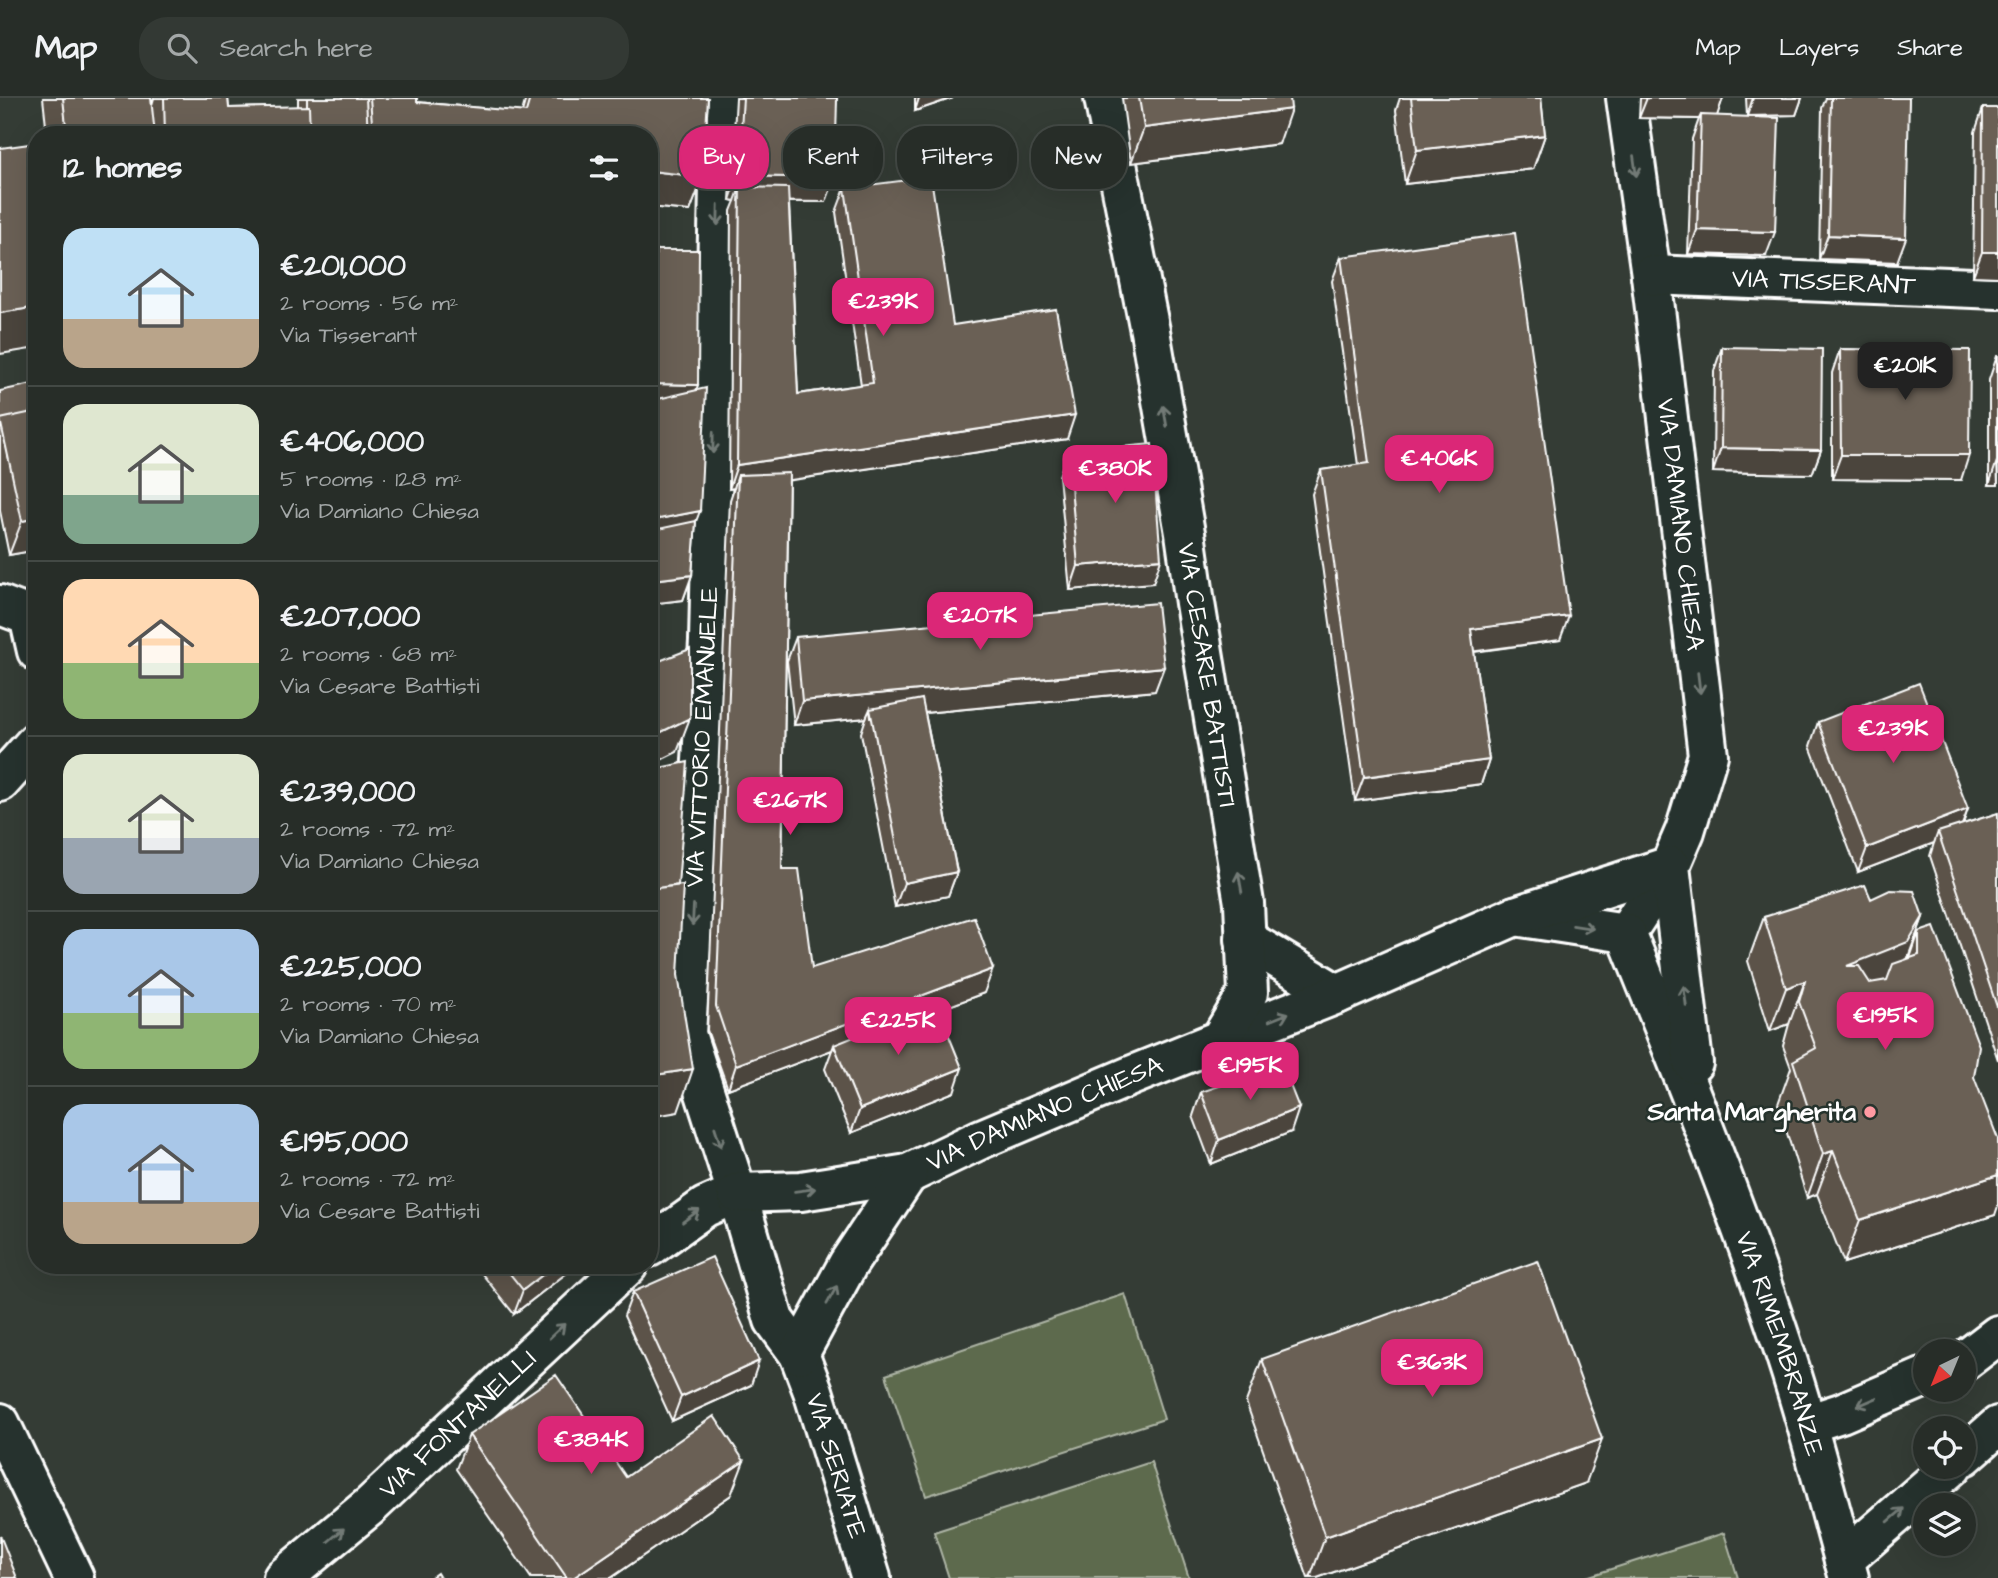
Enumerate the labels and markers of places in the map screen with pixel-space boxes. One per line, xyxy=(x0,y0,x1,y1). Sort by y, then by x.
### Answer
pin: €239K xyxy=(834,278,932,338)
pin: €201K xyxy=(1856,342,1954,402)
pin: €406K xyxy=(1390,436,1488,495)
pin: €380K xyxy=(1066,446,1164,505)
pin: €207K xyxy=(931,592,1029,652)
pin: €239K xyxy=(1844,706,1942,765)
pin: €267K xyxy=(741,778,839,837)
pin: €195K xyxy=(1836,992,1934,1052)
pin: €225K xyxy=(849,998,947,1057)
pin: €195K xyxy=(1201,1042,1299,1102)
place label: Santa Margherita xyxy=(1646,1094,1857,1133)
marker: Santa Margherita xyxy=(1862,1104,1878,1120)
pin: €363K xyxy=(1383,1340,1481,1399)
pin: €384K xyxy=(542,1416,640,1476)

